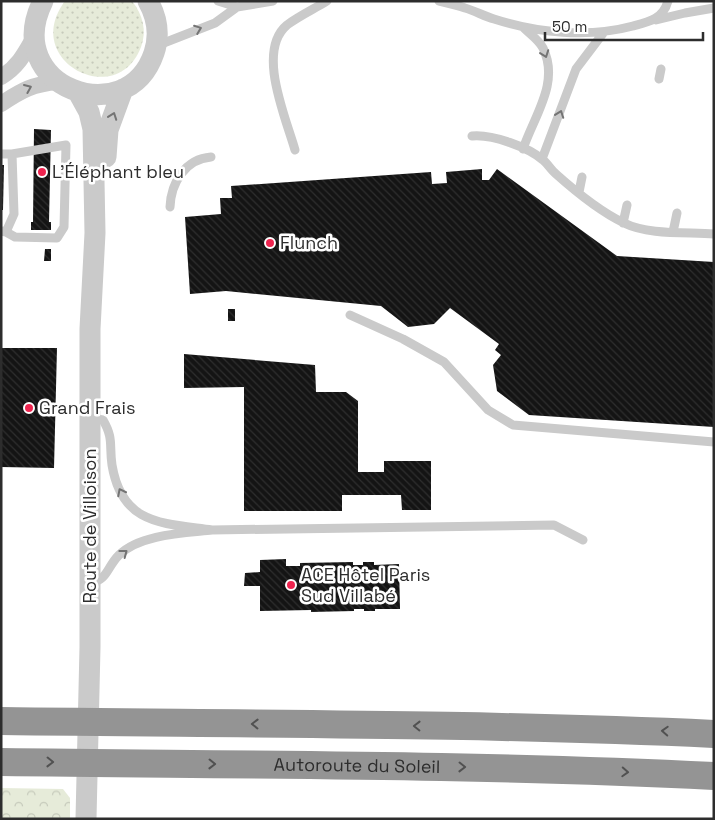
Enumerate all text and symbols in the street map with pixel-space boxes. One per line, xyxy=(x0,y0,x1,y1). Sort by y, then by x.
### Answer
scale bar xyxy=(545,10,702,42)
text: 50 m xyxy=(552,17,587,36)
one-way arrow xyxy=(193,25,202,35)
one-way arrow xyxy=(539,49,549,58)
one-way arrow xyxy=(23,84,32,95)
one-way arrow xyxy=(554,110,564,118)
one-way arrow xyxy=(107,113,117,121)
place label: L'Éléphant bleu xyxy=(52,160,184,183)
marker: L'Éléphant bleu xyxy=(36,166,48,178)
place label: Flunch xyxy=(280,231,338,254)
marker: Flunch xyxy=(264,237,276,249)
place label: Grand Frais xyxy=(39,396,135,419)
marker: Grand Frais xyxy=(23,402,35,414)
street label: Route de Villoison xyxy=(78,449,101,603)
one-way arrow xyxy=(117,489,127,498)
one-way arrow xyxy=(118,550,127,558)
place label: ACE Hôtel Paris Sud Villabé xyxy=(301,563,430,607)
marker: ACE Hôtel Paris Sud Villabé xyxy=(285,579,297,591)
one-way arrow xyxy=(250,719,258,729)
one-way arrow xyxy=(413,721,420,731)
one-way arrow xyxy=(661,726,669,737)
street label: Autoroute du Soleil xyxy=(274,753,441,778)
one-way arrow xyxy=(46,757,54,767)
one-way arrow xyxy=(209,759,217,769)
one-way arrow xyxy=(459,762,467,773)
one-way arrow xyxy=(621,766,629,777)

